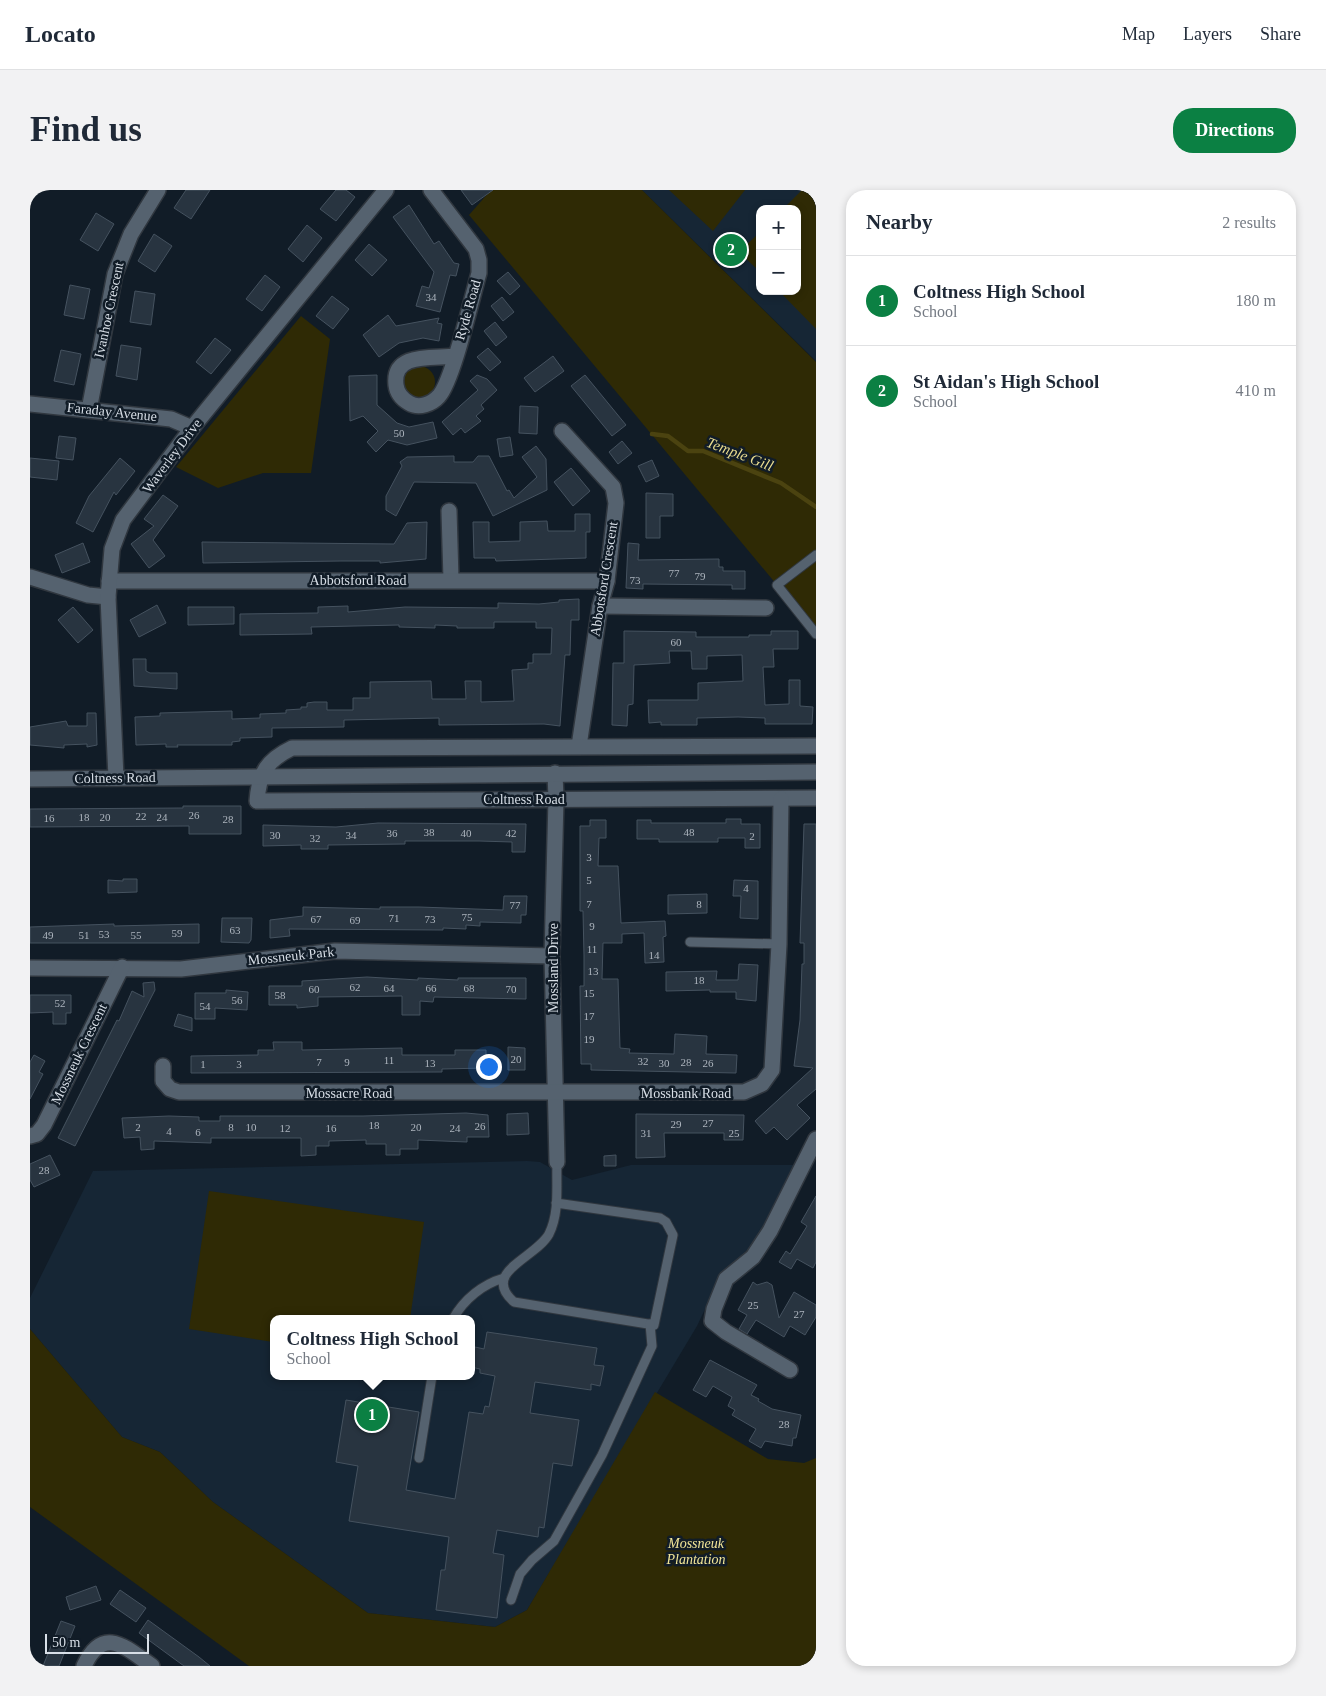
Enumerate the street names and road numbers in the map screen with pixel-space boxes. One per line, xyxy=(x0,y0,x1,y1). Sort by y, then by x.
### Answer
street label: Ivanhoe Crescent xyxy=(92,261,127,359)
street label: Ryde Road xyxy=(452,278,484,342)
street label: Faraday Avenue xyxy=(66,400,158,424)
street label: Waverley Drive xyxy=(139,416,205,496)
street label: Abbotsford Crescent xyxy=(587,520,621,638)
street label: Abbotsford Road xyxy=(310,573,406,588)
street label: Coltness Road xyxy=(74,770,156,786)
street label: Coltness Road xyxy=(483,792,565,807)
street label: Mossland Drive xyxy=(546,923,561,1013)
street label: Mossneuk Park xyxy=(247,944,335,968)
street label: Mossneuk Crescent xyxy=(48,1001,110,1107)
street label: Mossacre Road xyxy=(306,1086,392,1101)
street label: Mossbank Road xyxy=(641,1086,731,1101)

